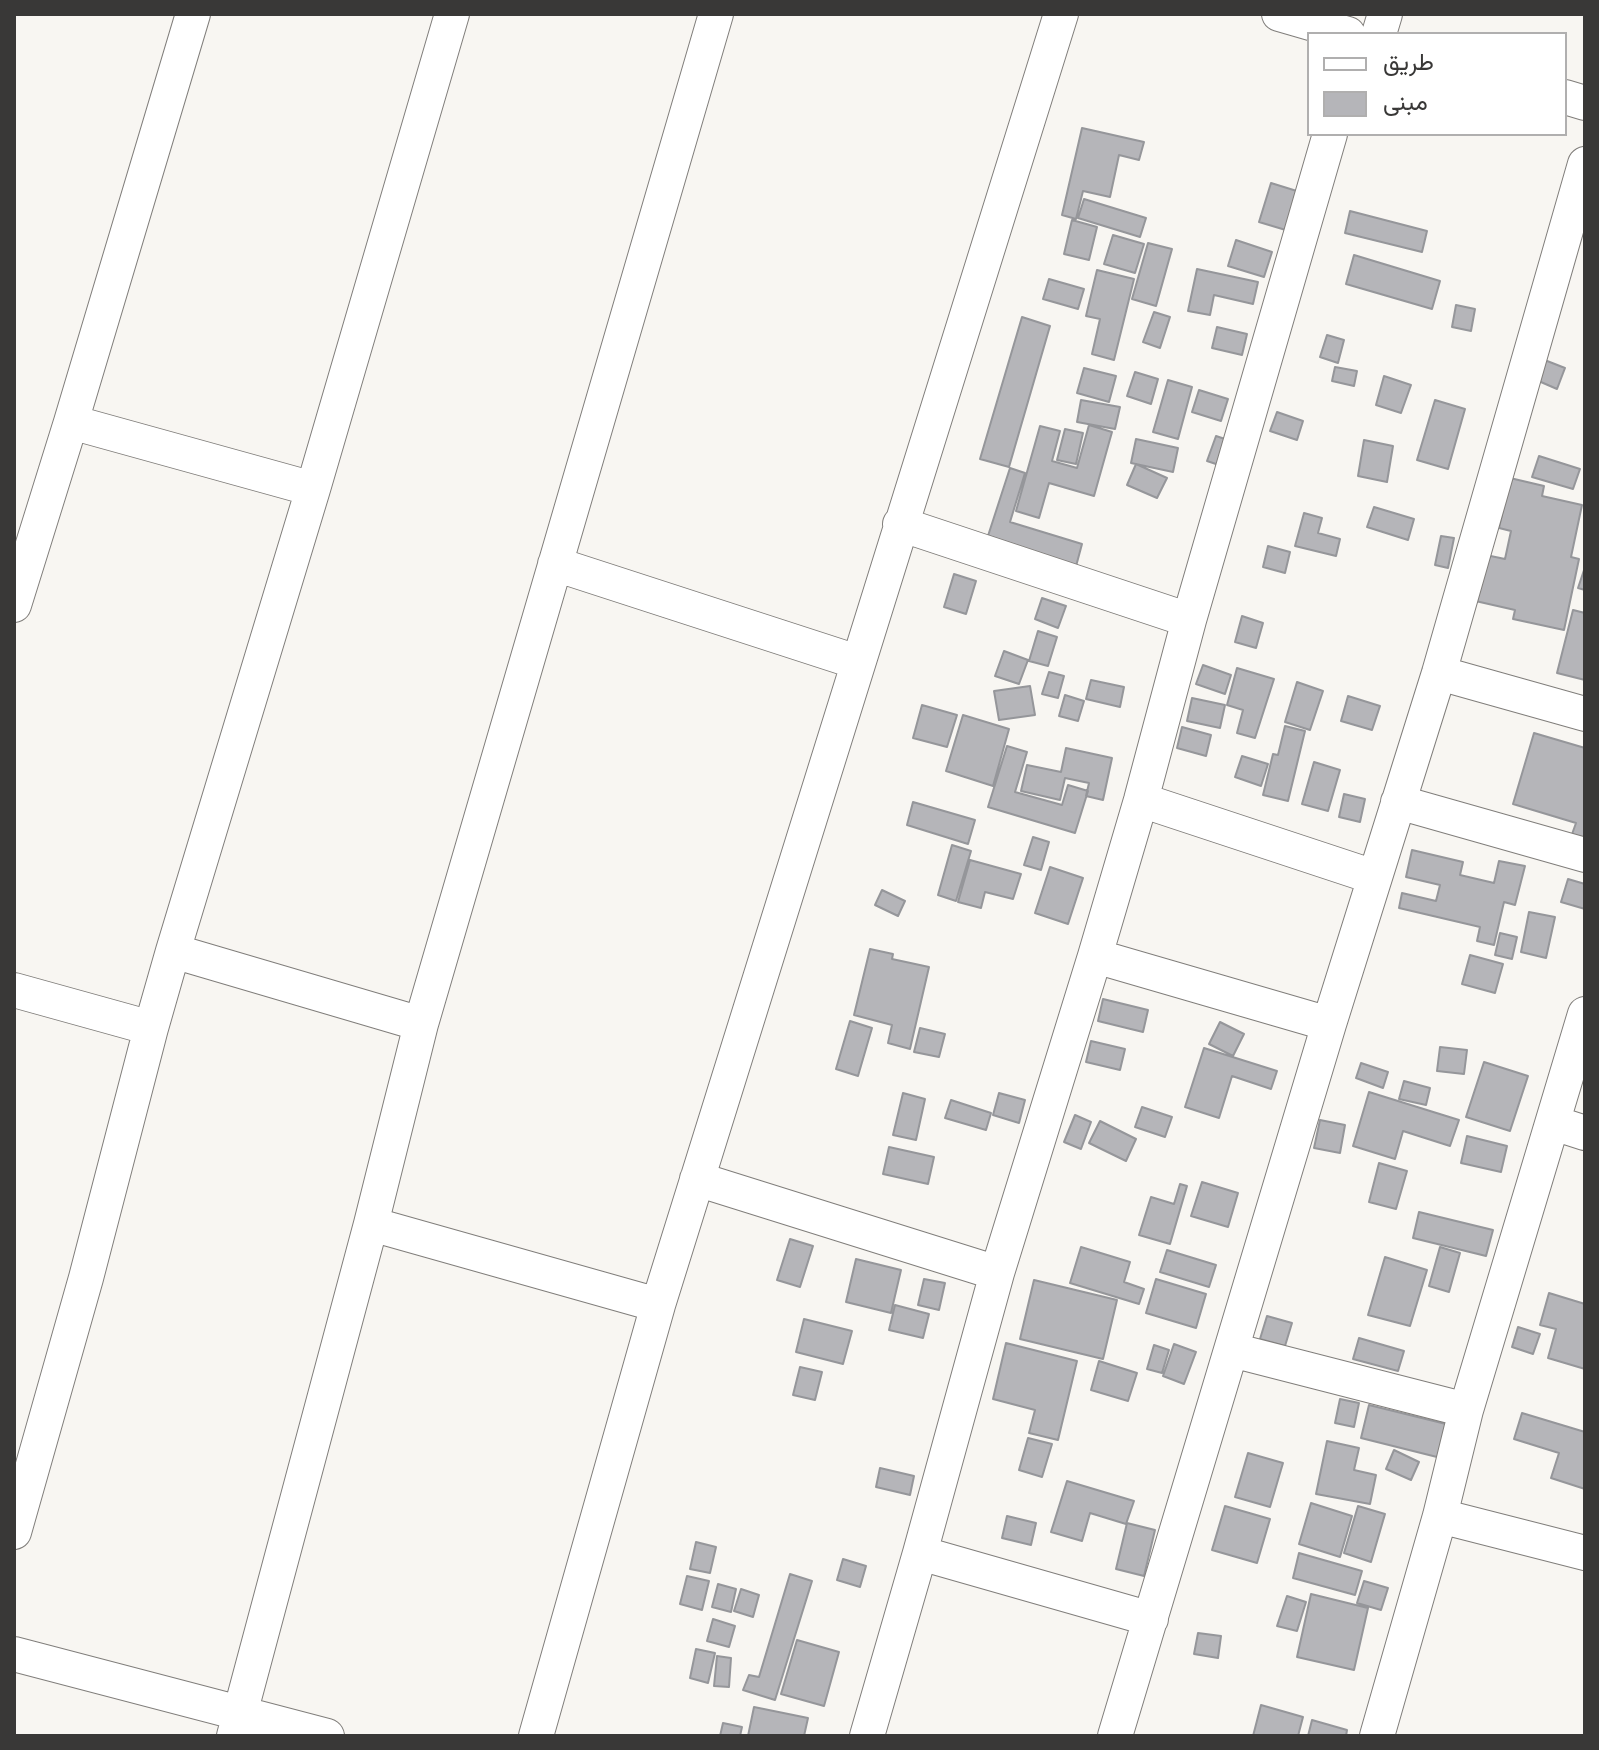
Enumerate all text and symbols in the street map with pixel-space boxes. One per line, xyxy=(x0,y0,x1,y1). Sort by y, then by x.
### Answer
legend xyxy=(1307,32,1567,136)
text: طريق xyxy=(1383,45,1434,77)
text: مبنى xyxy=(1383,85,1428,117)

